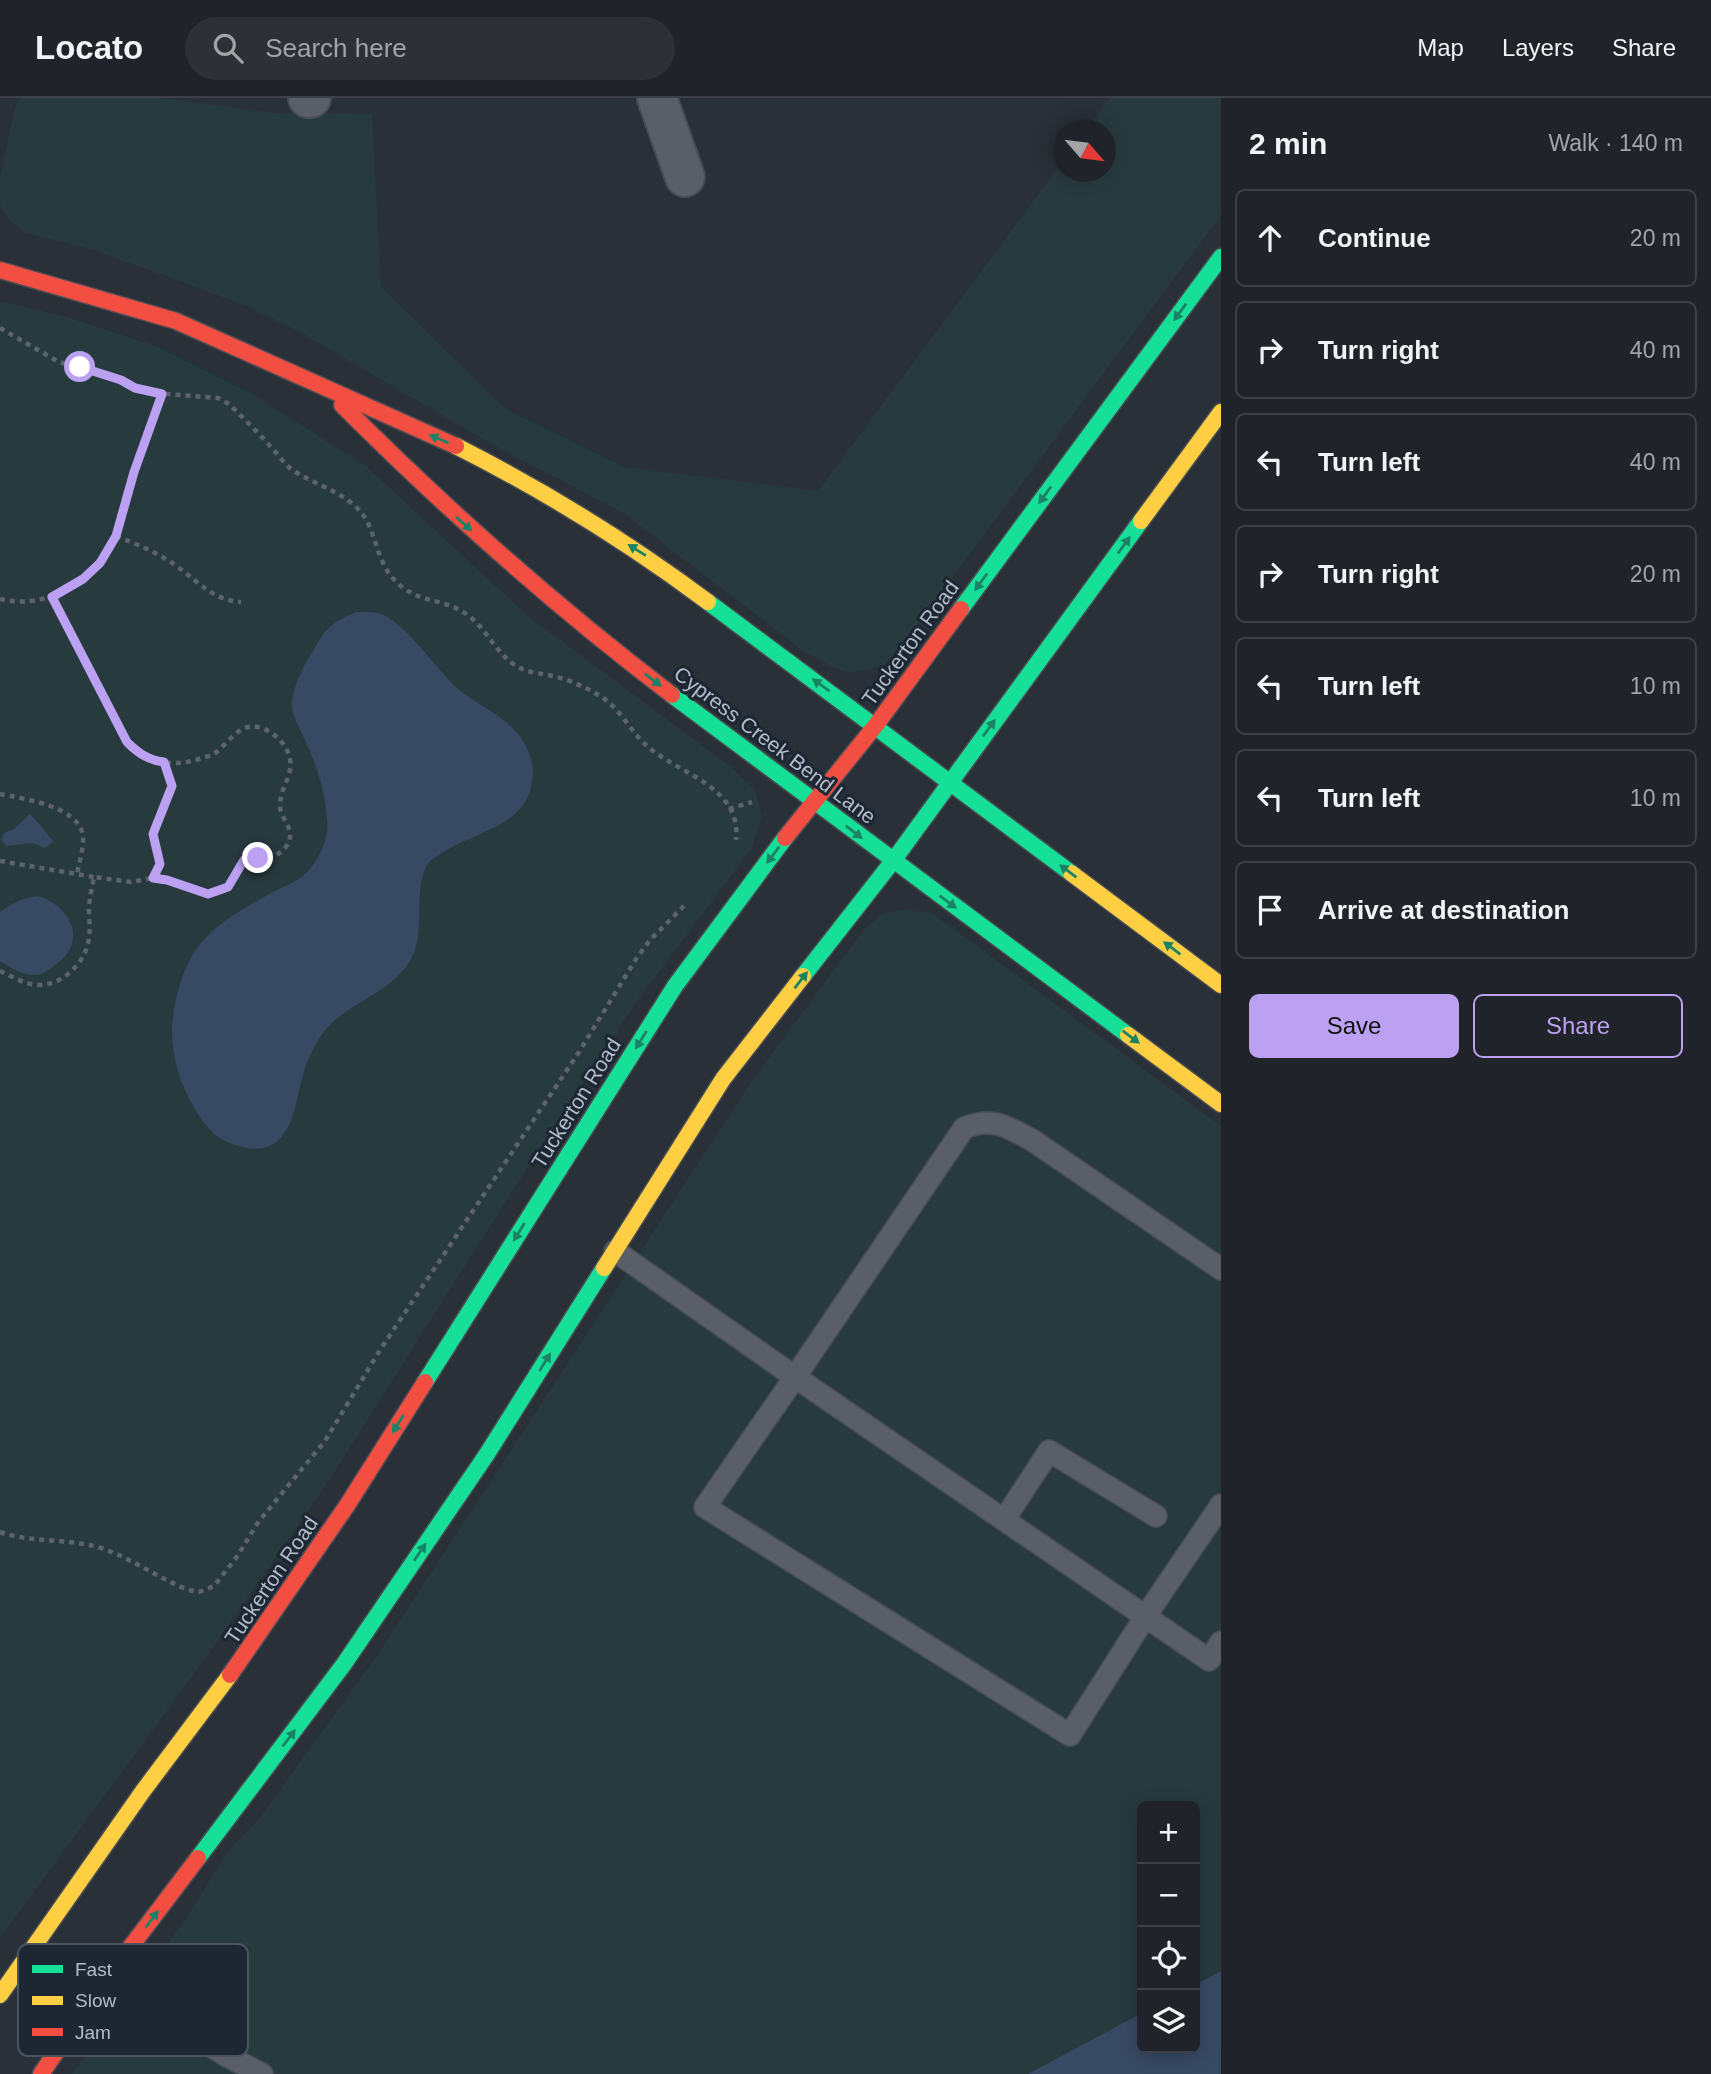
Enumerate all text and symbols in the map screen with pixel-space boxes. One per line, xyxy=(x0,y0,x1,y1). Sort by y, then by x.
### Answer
search box xyxy=(185,17,675,80)
text: Locato xyxy=(35,29,143,66)
icon: search xyxy=(209,29,247,67)
text: Search here xyxy=(265,33,407,63)
text: Map xyxy=(1417,34,1464,61)
text: Layers xyxy=(1502,34,1574,61)
text: Share xyxy=(1612,34,1676,61)
north arrow xyxy=(1053,119,1116,182)
text: 2 min xyxy=(1249,127,1327,160)
text: Walk · 140 m xyxy=(1548,130,1683,156)
icon: ahead xyxy=(1251,219,1289,257)
text: Continue xyxy=(1318,223,1431,253)
text: 20 m xyxy=(1630,225,1681,251)
one-way arrow xyxy=(1174,303,1188,321)
icon: right xyxy=(1251,331,1289,369)
text: Turn right xyxy=(1318,335,1439,365)
text: 40 m xyxy=(1630,337,1681,363)
route start xyxy=(64,351,95,382)
one-way arrow xyxy=(429,433,449,445)
icon: left xyxy=(1251,443,1289,481)
text: Turn left xyxy=(1318,447,1420,477)
text: 40 m xyxy=(1630,449,1681,475)
one-way arrow xyxy=(1039,486,1053,504)
one-way arrow xyxy=(455,515,472,531)
one-way arrow xyxy=(1116,536,1130,554)
one-way arrow xyxy=(628,544,647,557)
icon: right xyxy=(1251,555,1289,593)
text: Turn right xyxy=(1318,559,1439,589)
text: 20 m xyxy=(1630,561,1681,587)
one-way arrow xyxy=(975,573,989,591)
street label: Tuckerton Road xyxy=(857,576,963,710)
street label: Cypress Creek Bend Lane xyxy=(670,662,880,828)
icon: left xyxy=(1251,667,1289,705)
text: Turn left xyxy=(1318,671,1420,701)
one-way arrow xyxy=(644,673,662,687)
text: 10 m xyxy=(1630,673,1681,699)
one-way arrow xyxy=(812,678,830,692)
one-way arrow xyxy=(982,719,996,737)
icon: left xyxy=(1251,779,1289,817)
text: Turn left xyxy=(1318,783,1420,813)
text: 10 m xyxy=(1630,785,1681,811)
one-way arrow xyxy=(845,824,863,839)
route end xyxy=(242,842,273,873)
one-way arrow xyxy=(766,845,780,864)
one-way arrow xyxy=(1059,865,1077,879)
icon: arrive xyxy=(1251,891,1289,929)
one-way arrow xyxy=(939,895,957,909)
text: Arrive at destination xyxy=(1318,895,1569,925)
one-way arrow xyxy=(1163,942,1181,956)
one-way arrow xyxy=(793,971,808,989)
button: Save xyxy=(1249,994,1459,1058)
button: Share xyxy=(1473,994,1683,1058)
one-way arrow xyxy=(634,1030,647,1049)
one-way arrow xyxy=(1122,1030,1140,1044)
street label: Tuckerton Road xyxy=(527,1034,625,1172)
one-way arrow xyxy=(513,1222,526,1242)
one-way arrow xyxy=(538,1352,551,1371)
one-way arrow xyxy=(391,1415,404,1434)
street label: Tuckerton Road xyxy=(220,1512,322,1648)
one-way arrow xyxy=(414,1542,427,1562)
one-way arrow xyxy=(282,1728,296,1747)
map controls xyxy=(1137,1801,1200,2053)
button: + xyxy=(1137,1801,1200,1864)
button: − xyxy=(1137,1864,1200,1927)
one-way arrow xyxy=(144,1910,158,1928)
button: locate xyxy=(1137,1927,1200,1990)
legend xyxy=(18,1944,248,2056)
text: Fast xyxy=(75,1959,113,1980)
text: Slow xyxy=(75,1990,116,2011)
button: layers xyxy=(1137,1990,1200,2053)
text: Jam xyxy=(75,2022,111,2043)

